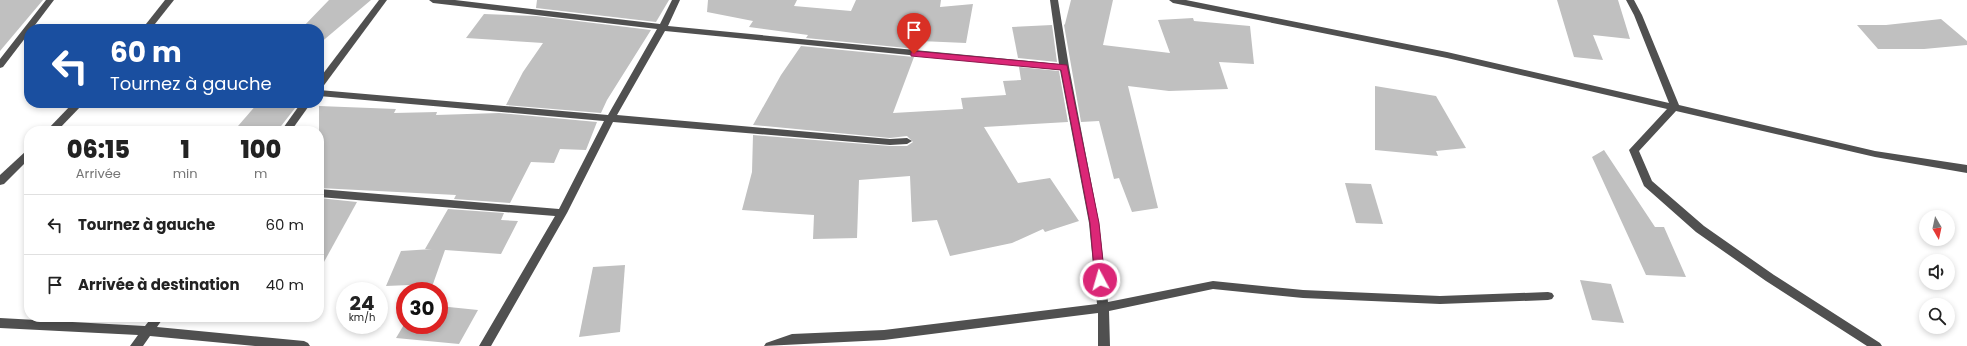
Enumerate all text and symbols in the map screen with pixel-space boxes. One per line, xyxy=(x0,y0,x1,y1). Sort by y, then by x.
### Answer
pin xyxy=(897,13,931,54)
icon: arrive xyxy=(903,19,925,41)
text: 60 m xyxy=(110,33,182,72)
icon: left xyxy=(44,40,96,92)
text: Tournez à gauche xyxy=(110,71,272,96)
text: 06:15 xyxy=(67,133,130,166)
text: 1 xyxy=(181,133,190,166)
text: 100 xyxy=(240,133,281,166)
text: Arrivée xyxy=(76,164,121,183)
text: min xyxy=(173,164,198,183)
text: m xyxy=(254,164,268,183)
north arrow xyxy=(1919,210,1955,246)
map controls xyxy=(1919,210,1955,334)
icon: left xyxy=(44,214,66,236)
text: Tournez à gauche xyxy=(78,214,215,235)
text: 60 m xyxy=(266,214,304,235)
button: sound xyxy=(1919,254,1955,290)
position arrow xyxy=(1079,259,1121,301)
icon: arrive xyxy=(44,274,66,296)
text: Arrivée à destination xyxy=(78,274,240,295)
text: 40 m xyxy=(266,274,304,295)
speed limit sign: 30 xyxy=(396,282,448,334)
text: 24 xyxy=(350,289,374,317)
button: search xyxy=(1919,298,1955,334)
text: km/h xyxy=(349,310,375,325)

